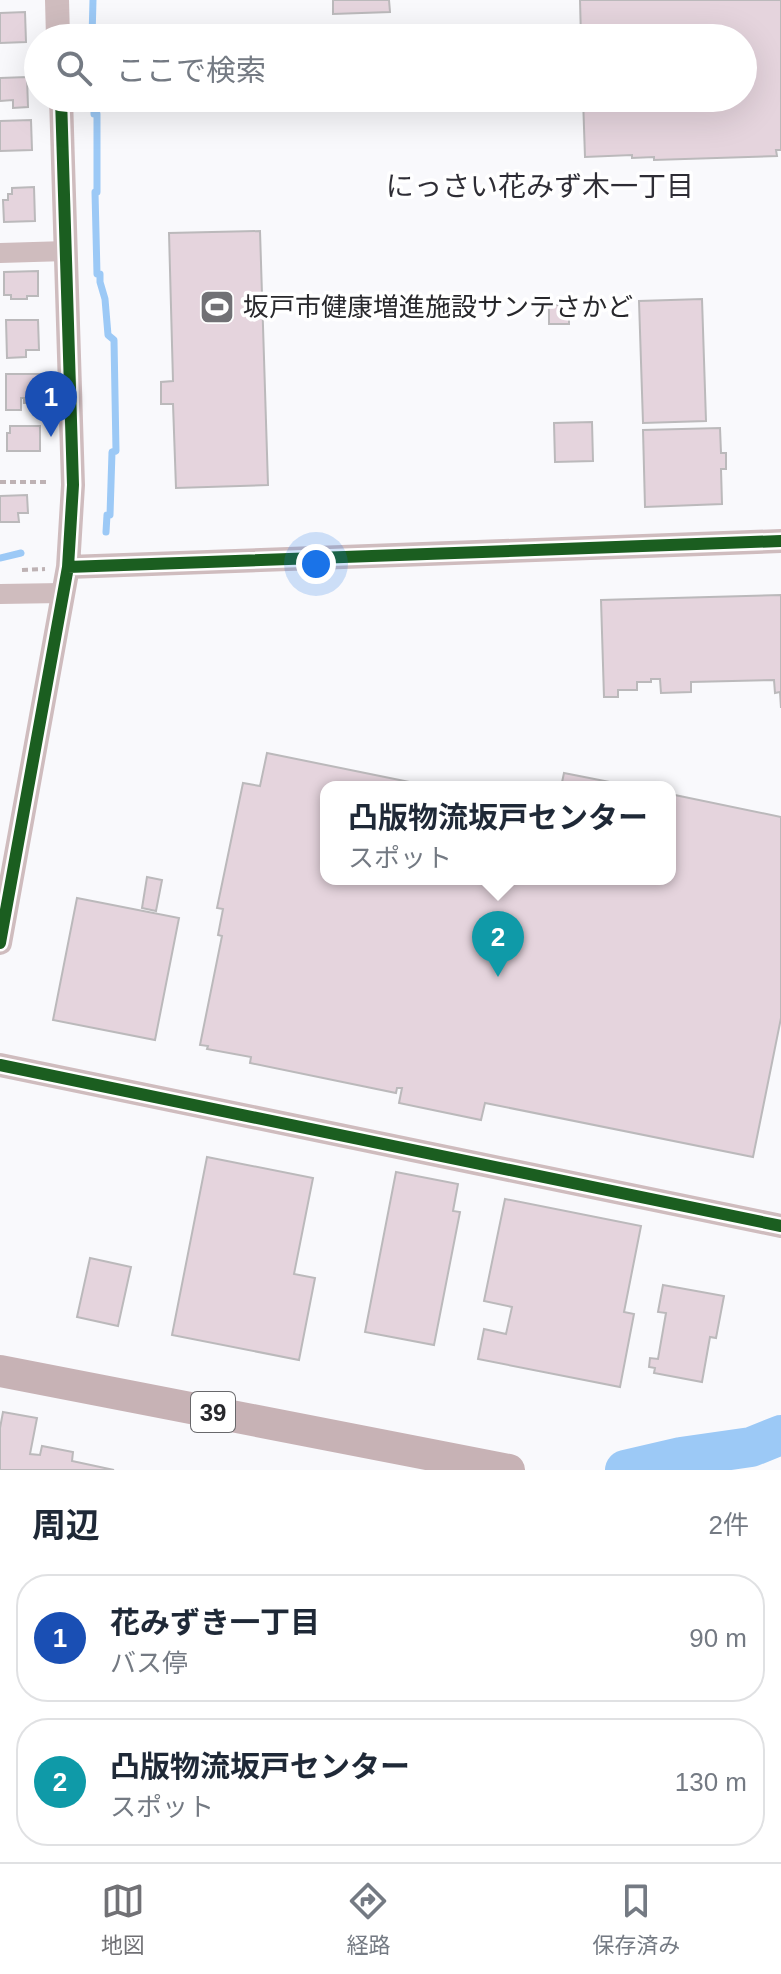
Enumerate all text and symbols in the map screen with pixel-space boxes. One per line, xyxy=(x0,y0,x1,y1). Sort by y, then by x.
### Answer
search box xyxy=(24,24,757,112)
icon: search xyxy=(52,46,96,90)
text: ここで検索 xyxy=(116,54,266,87)
district label: にっさい花みず木一丁目 xyxy=(386,171,694,202)
sports icon: 坂戸市健康増進施設サンテさかど xyxy=(198,288,236,326)
place label: 坂戸市健康増進施設サンテさかど xyxy=(243,292,633,322)
pin: 1 xyxy=(25,371,77,437)
your location xyxy=(296,544,336,584)
popup xyxy=(320,781,676,885)
text: 凸版物流坂戸センター xyxy=(348,801,648,834)
text: スポット xyxy=(348,843,452,873)
pin: 2 xyxy=(472,911,524,977)
road number: 39 xyxy=(191,1392,235,1432)
text: 周辺 xyxy=(32,1506,100,1544)
text: 2件 xyxy=(709,1510,749,1540)
text: 花みずき一丁目 xyxy=(110,1606,320,1639)
text: 1 xyxy=(53,1623,67,1653)
text: 90 m xyxy=(689,1623,747,1653)
text: バス停 xyxy=(110,1648,188,1678)
text: 凸版物流坂戸センター xyxy=(110,1750,410,1783)
text: 2 xyxy=(53,1767,67,1797)
text: 130 m xyxy=(675,1767,747,1797)
text: スポット xyxy=(110,1792,214,1822)
tab: 地図 xyxy=(101,1879,145,1959)
tab: 経路 xyxy=(346,1879,390,1959)
tab: 保存済み xyxy=(592,1879,680,1959)

